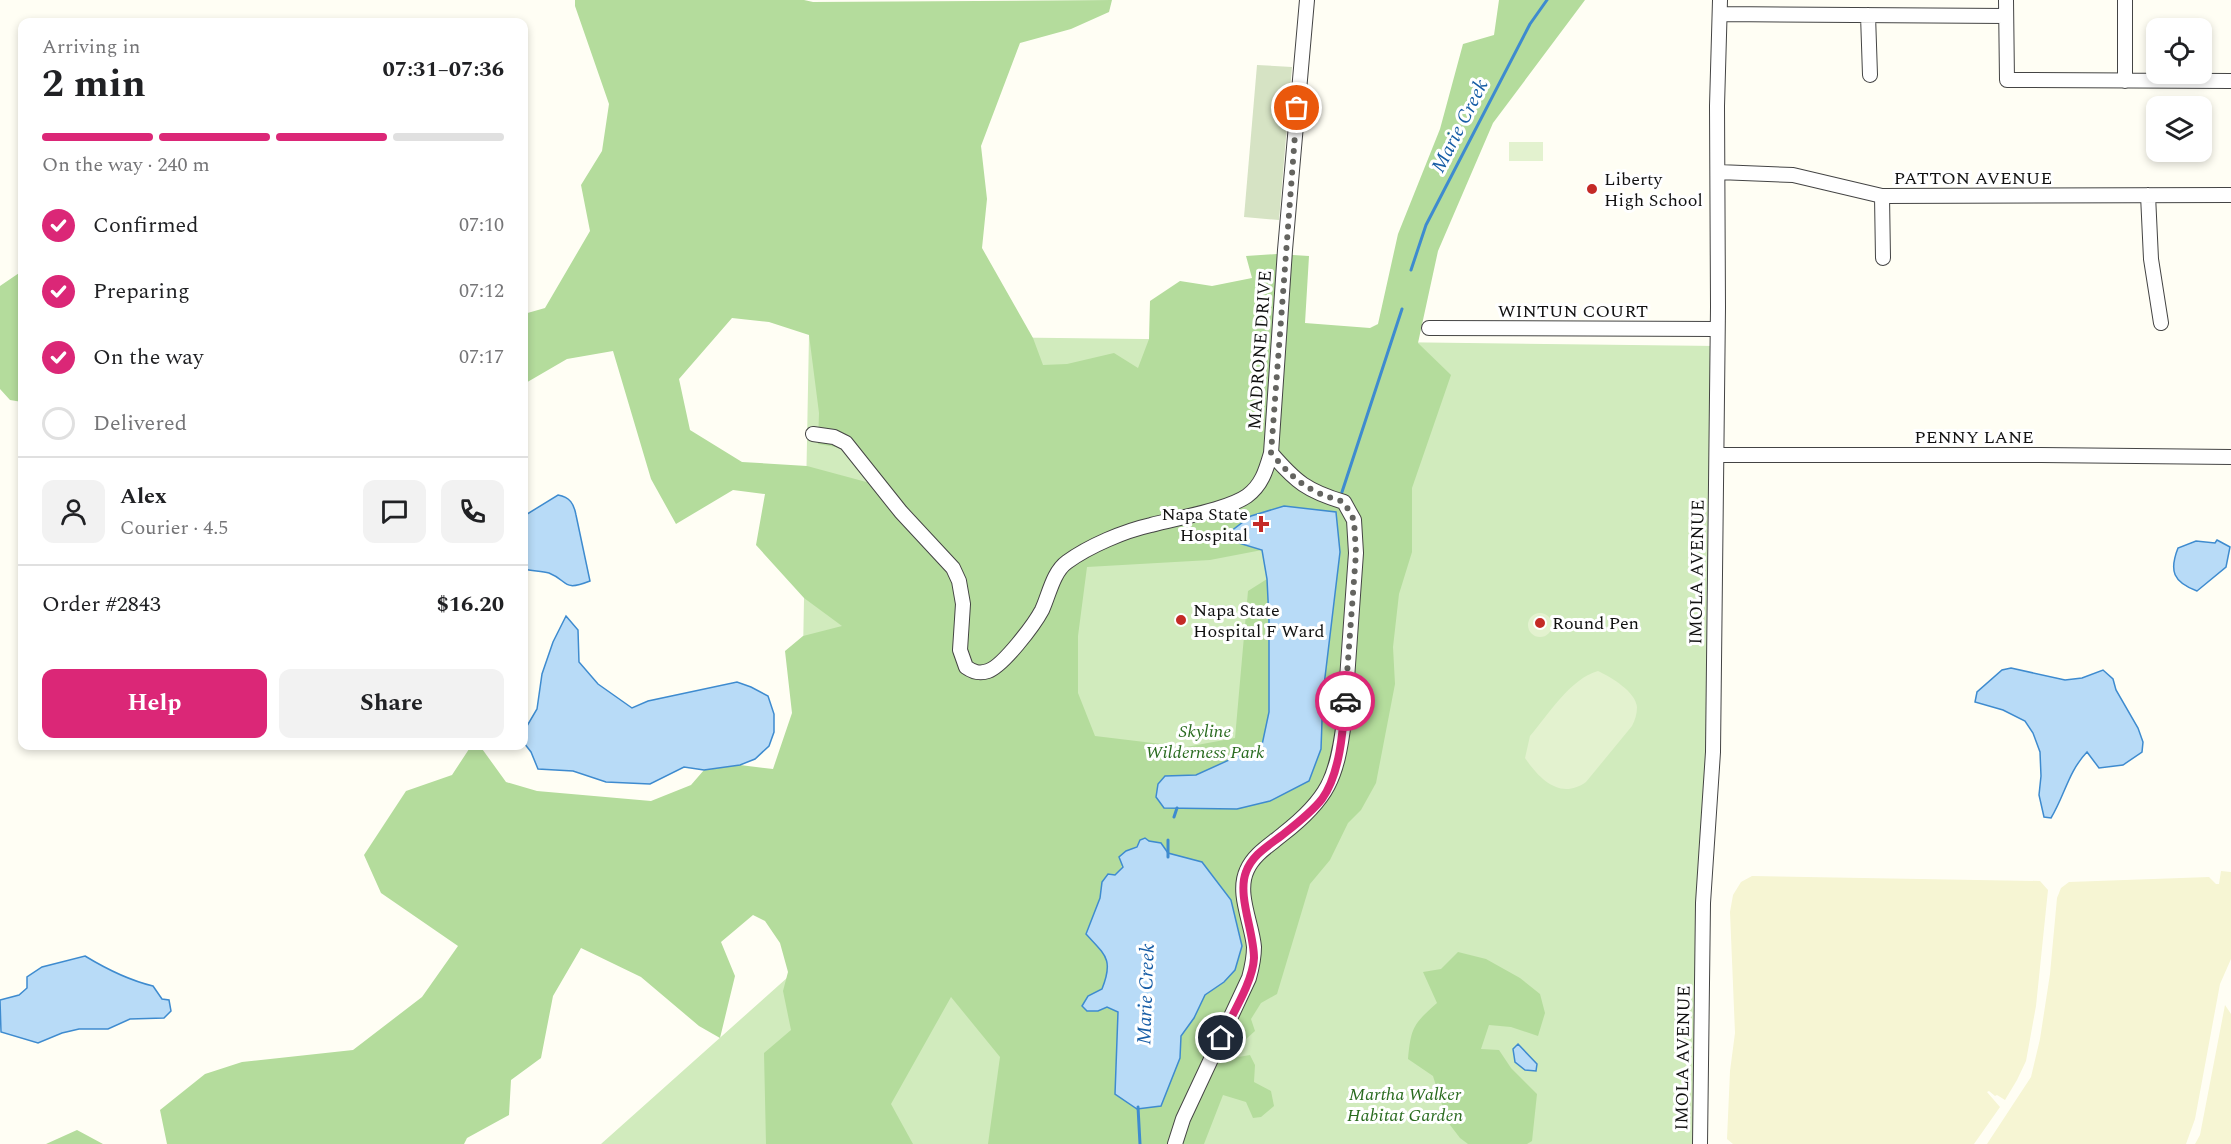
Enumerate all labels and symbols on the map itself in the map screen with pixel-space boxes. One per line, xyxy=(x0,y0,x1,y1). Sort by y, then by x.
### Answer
water label: Marie Creek xyxy=(1424,73,1497,178)
pin xyxy=(1271,82,1322,133)
street label: PATTON AVENUE xyxy=(1894,165,2052,192)
place label: Liberty High School xyxy=(1604,166,1703,214)
marker: Liberty High School xyxy=(1585,182,1599,196)
street label: MADRONE DRIVE xyxy=(1241,270,1279,430)
street label: WINTUN COURT xyxy=(1498,298,1648,325)
street label: PENNY LANE xyxy=(1914,424,2034,451)
street label: IMOLA AVENUE xyxy=(1682,499,1712,645)
place label: Napa State Hospital xyxy=(1161,501,1248,549)
marker: Napa State Hospital xyxy=(1252,515,1270,533)
place label: Napa State Hospital F Ward xyxy=(1193,597,1325,645)
place label: Round Pen xyxy=(1552,610,1639,637)
marker: Napa State Hospital F Ward xyxy=(1174,613,1188,627)
marker: Round Pen xyxy=(1533,616,1547,630)
courier xyxy=(1315,671,1375,731)
park label: Skyline Wilderness Park xyxy=(1146,718,1265,766)
water label: Marie Creek xyxy=(1129,942,1163,1045)
street label: IMOLA AVENUE xyxy=(1668,985,1698,1131)
pin xyxy=(1195,1012,1246,1063)
park label: Martha Walker Habitat Garden xyxy=(1347,1081,1464,1129)

